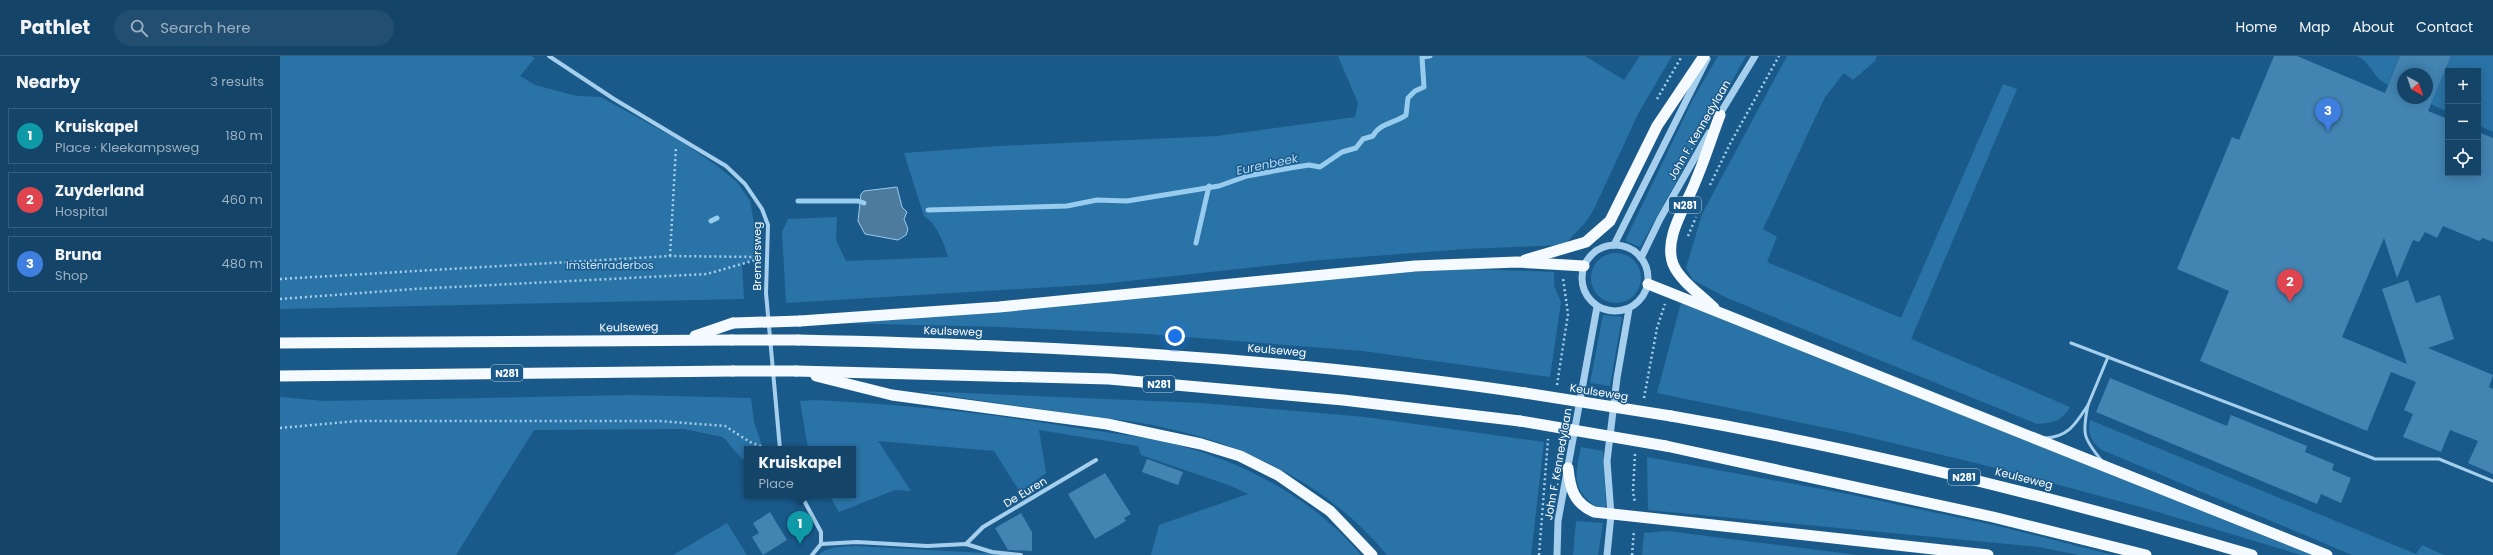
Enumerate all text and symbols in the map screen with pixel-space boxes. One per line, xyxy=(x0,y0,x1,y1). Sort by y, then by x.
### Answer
search box xyxy=(114,10,394,46)
text: Pathlet xyxy=(20,14,90,41)
icon: search xyxy=(128,17,150,39)
text: Search here xyxy=(160,17,251,38)
text: Home xyxy=(2235,17,2277,37)
text: Map xyxy=(2299,17,2330,37)
text: About xyxy=(2352,17,2394,37)
text: Contact xyxy=(2416,17,2473,37)
north arrow xyxy=(2397,68,2433,104)
map controls xyxy=(2445,68,2481,176)
button: + xyxy=(2445,68,2481,104)
text: Nearby xyxy=(16,70,80,94)
text: 3 results xyxy=(210,72,264,91)
street label: John F. Kennedylaan xyxy=(1664,77,1734,183)
pin: 3 xyxy=(2315,98,2341,131)
button: − xyxy=(2445,104,2481,140)
text: Kruiskapel xyxy=(55,116,138,137)
text: 1 xyxy=(28,126,32,145)
text: 180 m xyxy=(226,126,263,145)
text: Place · Kleekampsweg xyxy=(55,138,199,157)
button: locate xyxy=(2445,140,2481,176)
water label: Eurenbeek xyxy=(1235,149,1300,179)
text: Zuyderland xyxy=(55,180,144,201)
text: 2 xyxy=(26,190,34,209)
text: 460 m xyxy=(222,190,263,209)
road number: N281 xyxy=(1669,197,1701,213)
text: Hospital xyxy=(55,202,108,221)
street label: Bremersweg xyxy=(749,222,765,290)
text: Bruna xyxy=(55,244,102,265)
text: 3 xyxy=(26,254,34,273)
text: 480 m xyxy=(222,254,263,273)
park label: Imstenraderbos xyxy=(566,257,654,273)
text: Shop xyxy=(55,266,88,285)
pin: 2 xyxy=(2277,269,2303,302)
street label: Keulseweg xyxy=(599,318,659,336)
street label: Keulseweg xyxy=(923,322,983,340)
your location xyxy=(1165,326,1185,346)
street label: Keulseweg xyxy=(1247,339,1307,361)
road number: N281 xyxy=(491,365,523,381)
road number: N281 xyxy=(1143,376,1175,392)
street label: Keulseweg xyxy=(1569,379,1629,405)
street label: John F. Kennedylaan xyxy=(1540,407,1576,521)
popup xyxy=(744,446,856,498)
text: Kruiskapel xyxy=(758,452,842,473)
street label: Keulseweg xyxy=(1993,463,2055,493)
road number: N281 xyxy=(1948,469,1980,485)
street label: De Euren xyxy=(1000,473,1050,511)
text: Place xyxy=(758,474,794,493)
pin: 1 xyxy=(787,511,813,544)

